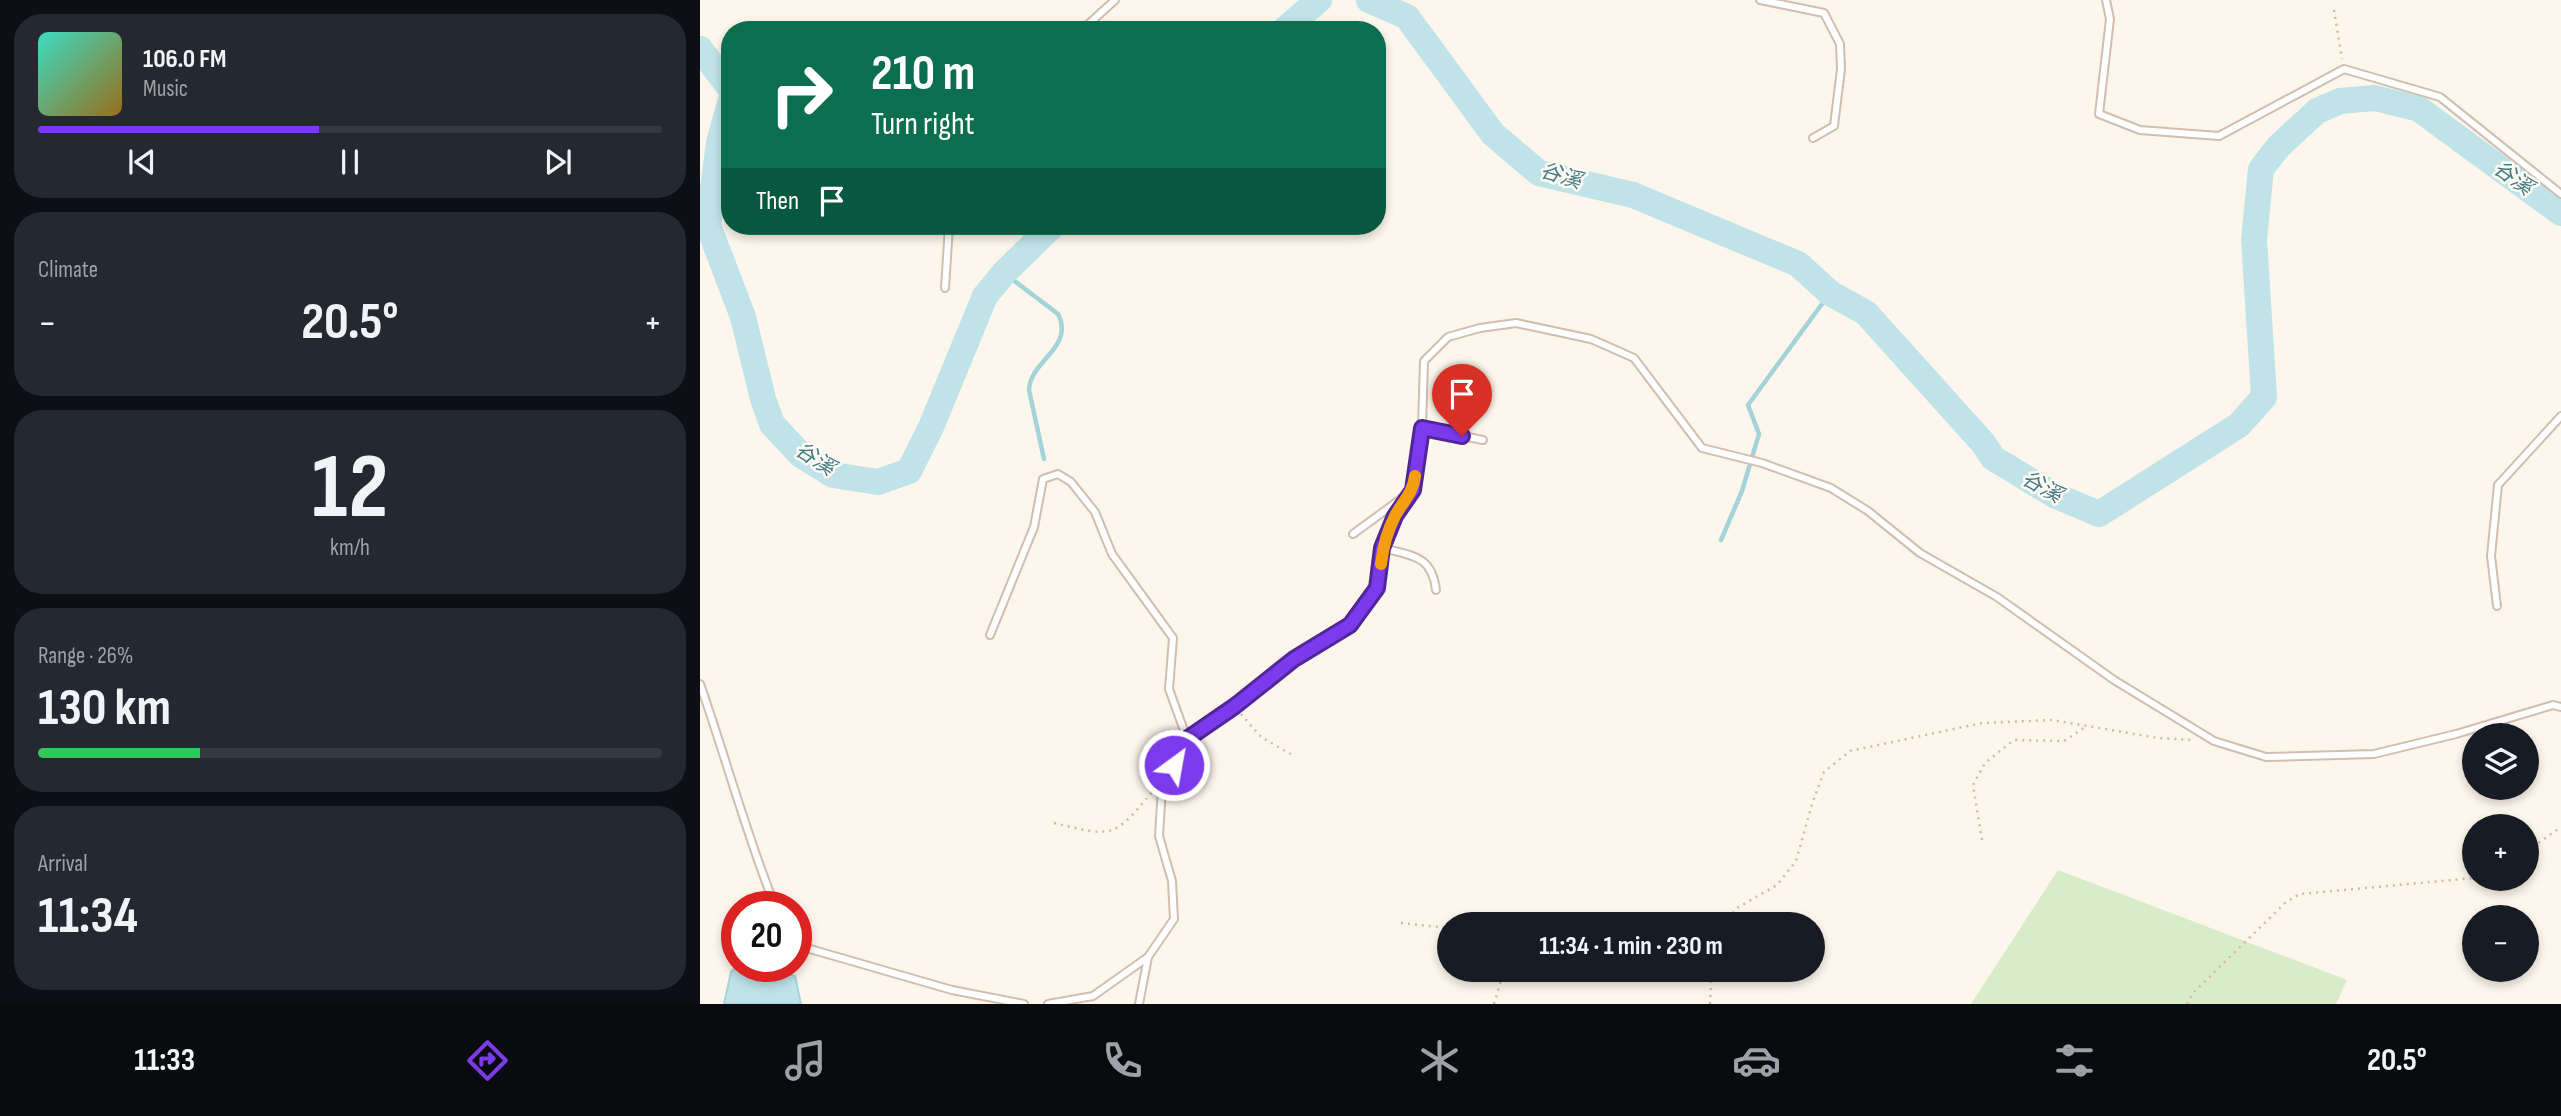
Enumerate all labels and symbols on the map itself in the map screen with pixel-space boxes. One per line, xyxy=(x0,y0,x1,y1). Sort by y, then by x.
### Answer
water label: 谷溪 xyxy=(2489,156,2540,202)
water label: 谷溪 xyxy=(1537,158,1588,195)
pin xyxy=(1432,364,1492,436)
water label: 谷溪 xyxy=(791,437,842,483)
water label: 谷溪 xyxy=(2018,466,2069,510)
position arrow xyxy=(1137,728,1211,802)
speed limit sign: 20 xyxy=(721,891,812,982)

